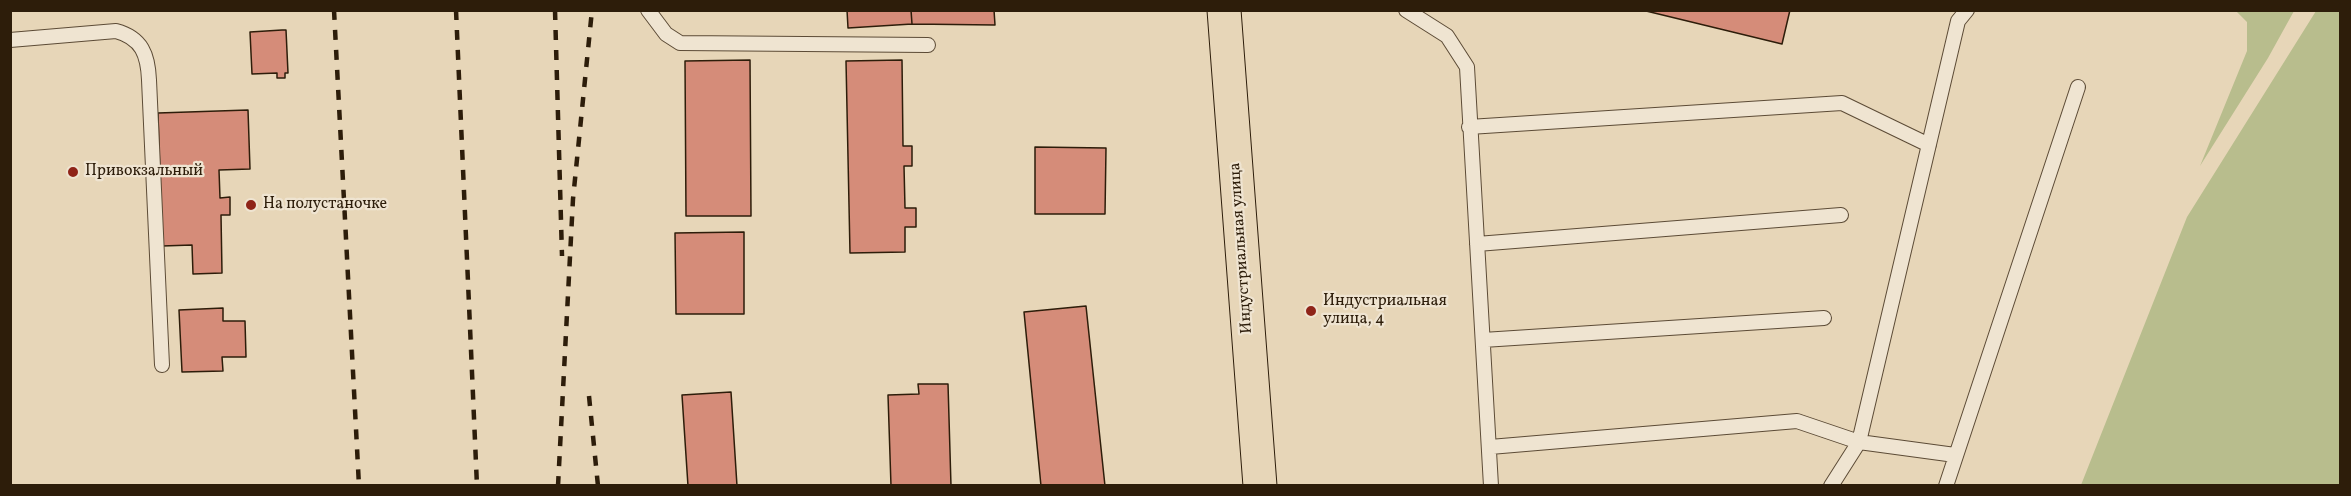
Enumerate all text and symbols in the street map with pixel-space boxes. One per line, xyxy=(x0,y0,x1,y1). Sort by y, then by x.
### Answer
place label: Привокзальный xyxy=(85,162,203,182)
street label: Индустриальная улица xyxy=(1226,162,1258,334)
marker: Привокзальный xyxy=(66,165,80,179)
place label: На полустаночке xyxy=(263,195,387,215)
marker: На полустаночке xyxy=(244,198,258,212)
place label: Индустриальная улица, 4 xyxy=(1323,292,1447,330)
marker: Индустриальная улица, 4 xyxy=(1304,304,1318,318)

